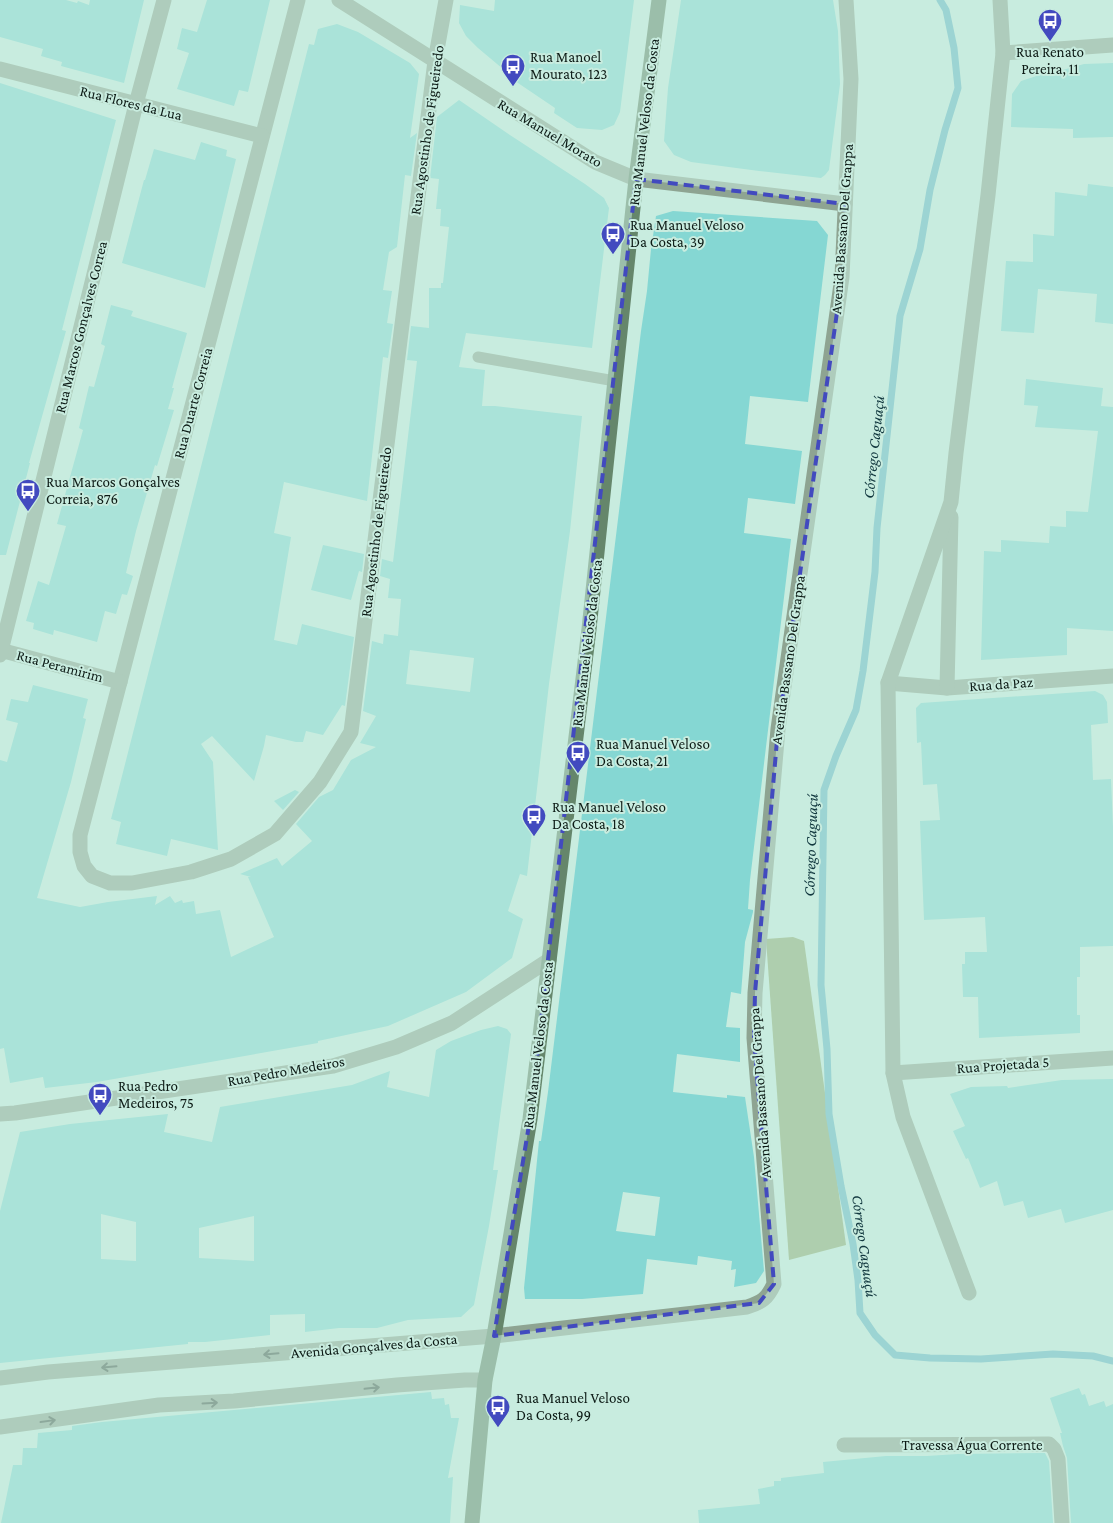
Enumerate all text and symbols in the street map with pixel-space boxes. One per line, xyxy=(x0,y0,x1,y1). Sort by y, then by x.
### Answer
bus stop icon: Rua Renato Pereira, 11 xyxy=(1037,8,1063,42)
street label: Rua Manuel Veloso da Costa xyxy=(626,37,662,206)
street label: Rua Agostinho de Figueiredo xyxy=(407,44,448,216)
place label: Rua Renato Pereira, 11 xyxy=(1016,44,1084,77)
place label: Rua Manoel Mourato, 123 xyxy=(530,49,607,82)
bus stop icon: Rua Manoel Mourato, 123 xyxy=(500,53,526,87)
street label: Rua Flores da Lua xyxy=(78,83,184,123)
street label: Rua Manuel Morato xyxy=(495,96,605,170)
street label: Avenida Bassano Del Grappa xyxy=(828,143,857,315)
place label: Rua Manuel Veloso Da Costa, 39 xyxy=(630,217,744,250)
bus stop icon: Rua Manuel Veloso Da Costa, 39 xyxy=(600,221,626,255)
street label: Rua Marcos Gonçalves Correa xyxy=(52,239,111,415)
street label: Rua Duarte Correia xyxy=(170,346,216,460)
water label: Córrego Caguaçú xyxy=(860,395,888,499)
street label: Rua Agostinho de Figueiredo xyxy=(358,446,395,618)
place label: Rua Marcos Gonçalves Correia, 876 xyxy=(46,474,180,507)
bus stop icon: Rua Marcos Gonçalves Correia, 876 xyxy=(15,478,41,512)
street label: Rua Manuel Veloso da Costa xyxy=(569,558,605,727)
street label: Avenida Bassano Del Grappa xyxy=(768,574,809,746)
street label: Rua Peramirim xyxy=(15,647,105,685)
street label: Rua da Paz xyxy=(968,674,1034,694)
place label: Rua Manuel Veloso Da Costa, 21 xyxy=(596,736,710,769)
bus stop icon: Rua Manuel Veloso Da Costa, 21 xyxy=(565,740,591,774)
water label: Córrego Caguaçú xyxy=(800,793,822,897)
place label: Rua Manuel Veloso Da Costa, 18 xyxy=(552,799,666,832)
bus stop icon: Rua Manuel Veloso Da Costa, 18 xyxy=(521,803,547,837)
street label: Rua Manuel Veloso da Costa xyxy=(520,960,556,1129)
street label: Avenida Bassano Del Grappa xyxy=(746,1007,775,1179)
street label: Rua Pedro Medeiros xyxy=(226,1053,346,1089)
street label: Rua Projetada 5 xyxy=(956,1054,1050,1077)
place label: Rua Pedro Medeiros, 75 xyxy=(118,1078,194,1111)
bus stop icon: Rua Pedro Medeiros, 75 xyxy=(87,1082,113,1116)
water label: Córrego Caguaçú xyxy=(848,1194,880,1298)
street label: Avenida Gonçalves da Costa xyxy=(290,1331,458,1362)
one-way arrow xyxy=(263,1349,279,1359)
one-way arrow xyxy=(101,1363,117,1372)
one-way arrow xyxy=(363,1383,379,1393)
place label: Rua Manuel Veloso Da Costa, 99 xyxy=(516,1390,630,1423)
bus stop icon: Rua Manuel Veloso Da Costa, 99 xyxy=(485,1394,511,1428)
one-way arrow xyxy=(201,1398,217,1407)
one-way arrow xyxy=(40,1416,56,1426)
street label: Travessa Água Corrente xyxy=(901,1437,1043,1454)

